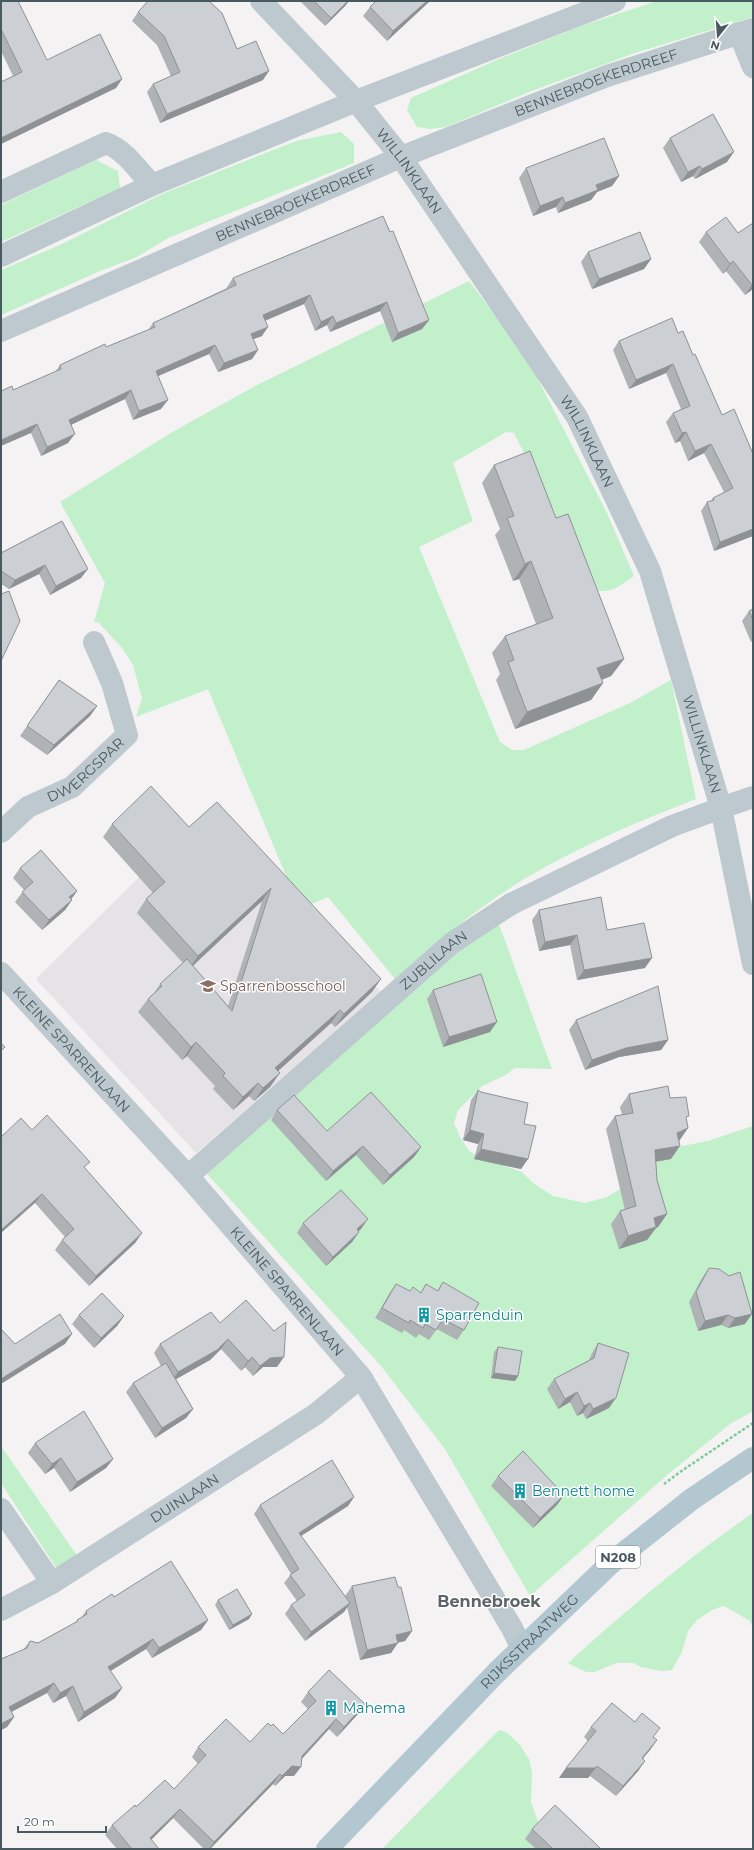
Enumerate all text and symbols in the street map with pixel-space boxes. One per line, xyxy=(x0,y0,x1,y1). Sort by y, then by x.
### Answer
north arrow xyxy=(698,16,738,56)
text: N xyxy=(709,38,721,54)
street label: BENNEBROEKERDREEF xyxy=(512,45,680,121)
street label: WILLINKLAAN xyxy=(372,124,446,218)
street label: BENNEBROEKERDREEF xyxy=(213,160,378,246)
street label: WILLINKLAAN xyxy=(556,392,618,490)
street label: WILLINKLAAN xyxy=(679,693,725,795)
street label: DWERGSPAR xyxy=(44,733,128,806)
street label: ZUBLILAAN xyxy=(396,926,471,994)
school or university icon: Sparrenbosschool xyxy=(199,977,217,995)
place label: Sparrenbosschool xyxy=(220,977,346,995)
street label: KLEINE SPARRENLAAN xyxy=(9,983,134,1116)
street label: KLEINE SPARRENLAAN xyxy=(226,1223,348,1360)
building icon: Sparrenduin xyxy=(415,1306,433,1324)
place label: Sparrenduin xyxy=(436,1306,523,1324)
street label: DUINLAAN xyxy=(147,1470,222,1527)
building icon: Bennett home xyxy=(511,1482,529,1500)
place label: Bennett home xyxy=(532,1482,635,1500)
road number: N208 xyxy=(596,1546,640,1568)
street label: RIJKSSTRAATWEG xyxy=(476,1590,582,1693)
district label: Bennebroek xyxy=(437,1592,541,1611)
building icon: Mahema xyxy=(322,1699,340,1717)
place label: Mahema xyxy=(343,1699,406,1717)
scale bar xyxy=(18,1808,106,1834)
text: 20 m xyxy=(24,1814,55,1829)

